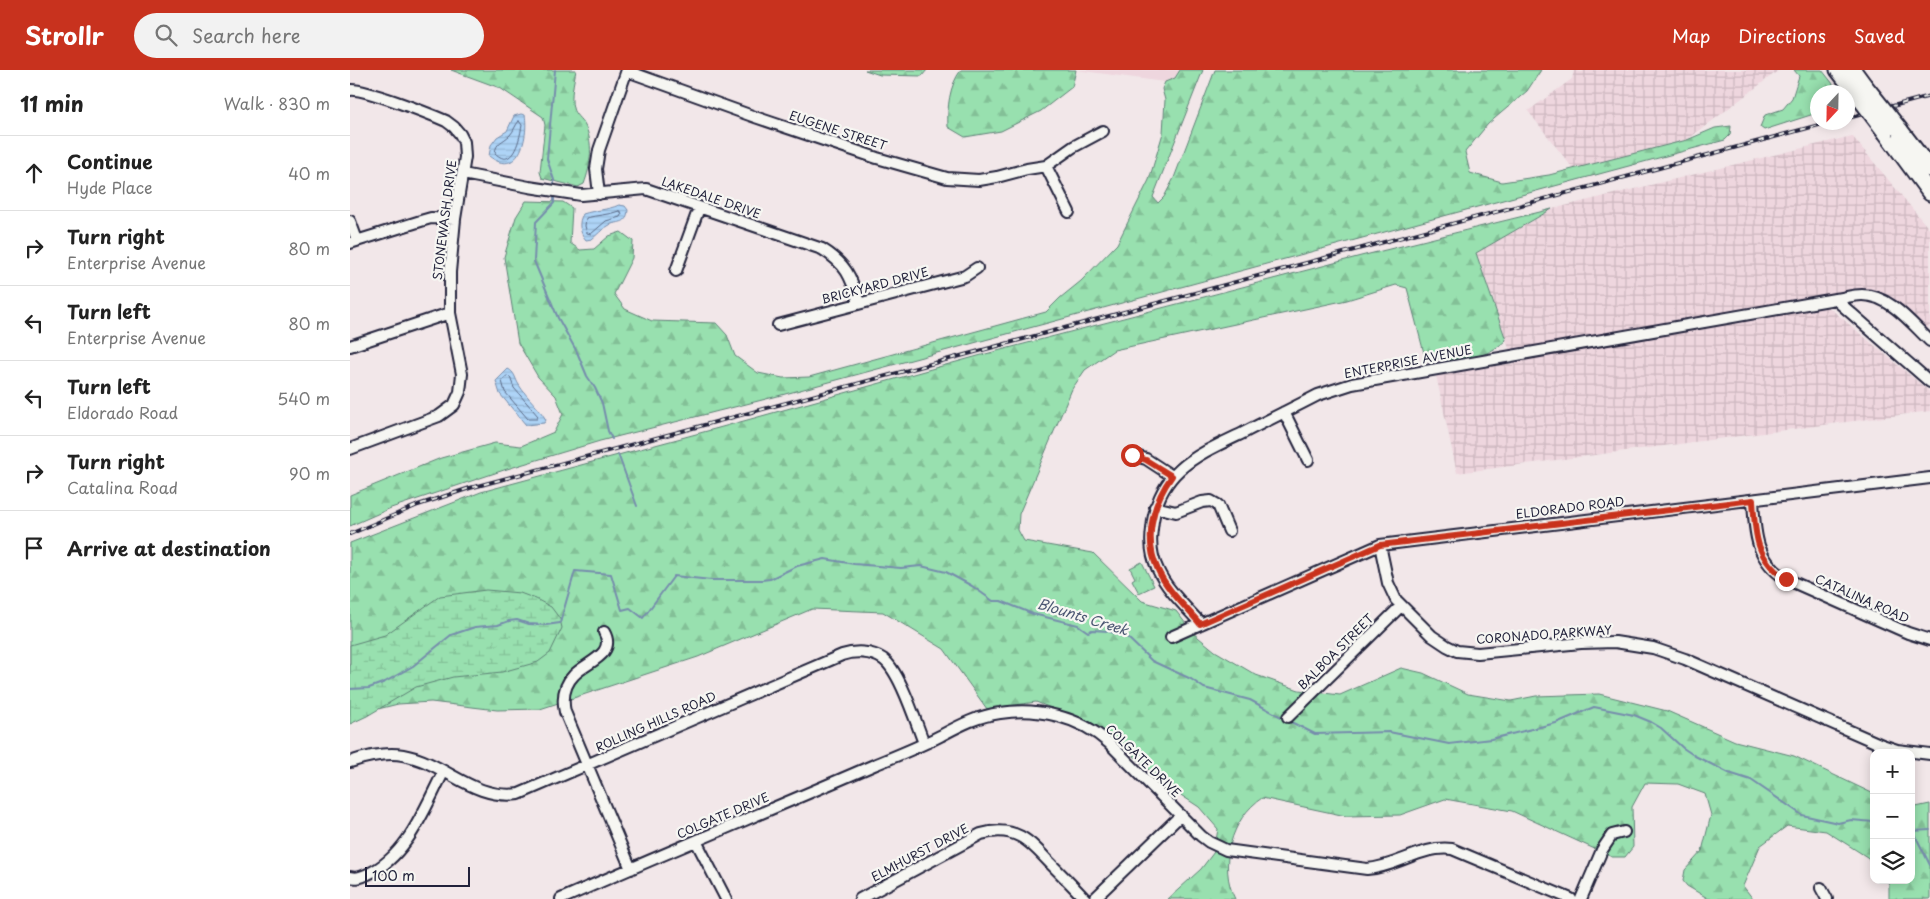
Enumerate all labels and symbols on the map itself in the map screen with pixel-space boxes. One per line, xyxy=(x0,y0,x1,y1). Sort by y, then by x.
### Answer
north arrow xyxy=(1810,85,1855,130)
street label: EUGENE STREET xyxy=(787,106,890,155)
street label: STONEWASH DRIVE xyxy=(428,159,460,281)
street label: LAKEDALE DRIVE xyxy=(659,172,763,222)
street label: BRICKYARD DRIVE xyxy=(819,262,930,308)
street label: ENTERPRISE AVENUE xyxy=(1342,340,1473,382)
route start xyxy=(1121,444,1144,467)
street label: ELDORADO ROAD xyxy=(1515,491,1625,523)
route end xyxy=(1775,568,1798,591)
street label: CATALINA ROAD xyxy=(1812,569,1912,627)
water label: Blounts Creek xyxy=(1035,593,1133,641)
street label: BALBOA STREET xyxy=(1293,609,1378,693)
street label: CORONADO PARKWAY xyxy=(1475,620,1613,648)
street label: ROLLING HILLS ROAD xyxy=(592,686,719,756)
street label: COLGATE DRIVE xyxy=(1102,720,1185,801)
street label: COLGATE DRIVE xyxy=(674,788,771,843)
street label: ELMHURST DRIVE xyxy=(868,819,971,885)
scale bar xyxy=(365,864,470,887)

